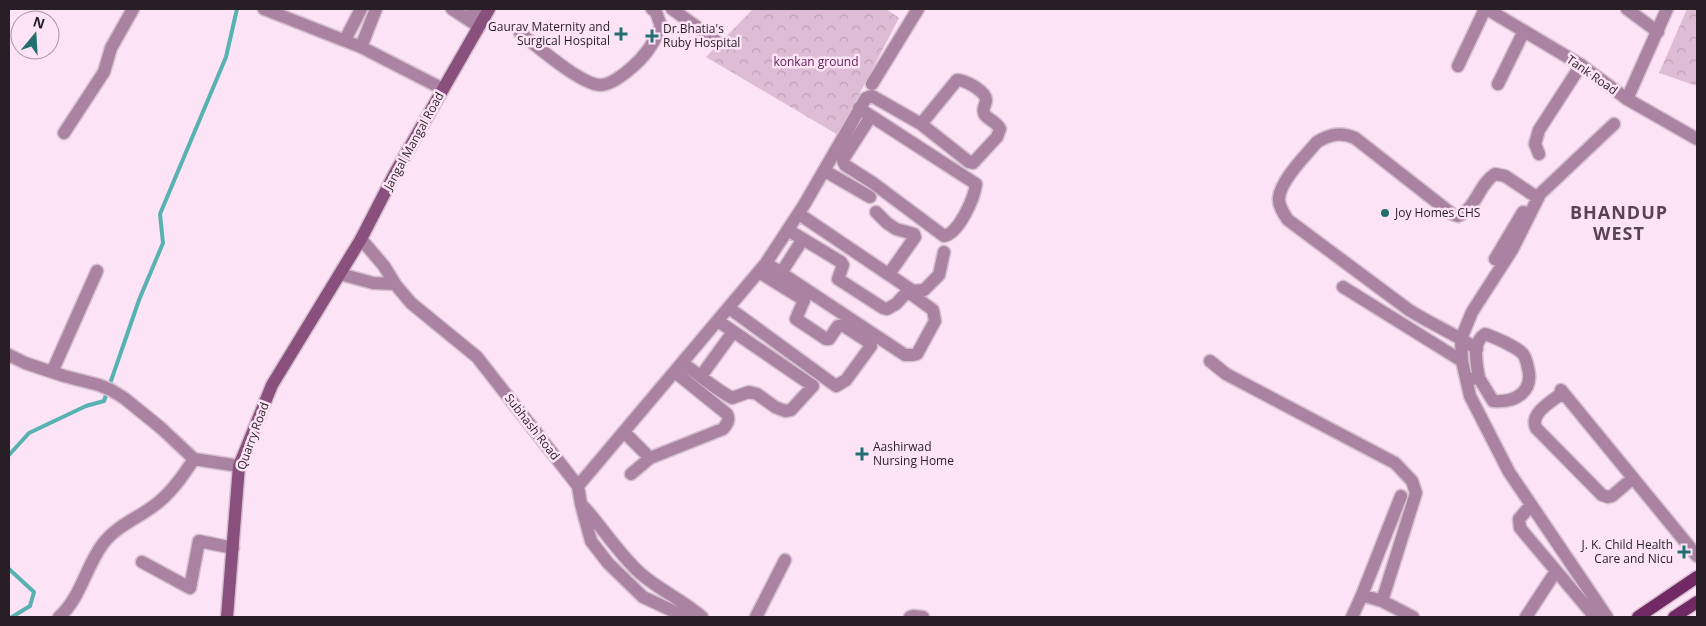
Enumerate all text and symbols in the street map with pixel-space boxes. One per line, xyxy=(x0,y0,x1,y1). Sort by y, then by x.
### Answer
north arrow xyxy=(10,10,60,60)
text: N xyxy=(31,11,48,33)
place label: Gaurav Maternity and Surgical Hospital xyxy=(488,18,610,49)
place label: Dr.Bhatia's Ruby Hospital xyxy=(663,20,740,51)
marker: Gaurav Maternity and Surgical Hospital xyxy=(614,27,628,41)
marker: Dr.Bhatia's Ruby Hospital xyxy=(645,29,659,43)
street label: Tank Road xyxy=(1563,51,1621,98)
park label: konkan ground xyxy=(773,53,859,70)
street label: Jangal Mangal Road xyxy=(379,89,448,194)
district label: BHANDUP WEST xyxy=(1570,200,1668,245)
place label: Joy Homes CHS xyxy=(1394,204,1480,221)
marker: Joy Homes CHS xyxy=(1379,207,1391,219)
street label: Subhash Road xyxy=(501,390,564,464)
street label: Quarry Road xyxy=(232,400,273,472)
place label: Aashirwad Nursing Home xyxy=(873,438,954,469)
marker: Aashirwad Nursing Home xyxy=(855,447,869,461)
place label: J. K. Child Health Care and Nicu xyxy=(1581,536,1673,567)
marker: J. K. Child Health Care and Nicu xyxy=(1677,545,1691,559)

